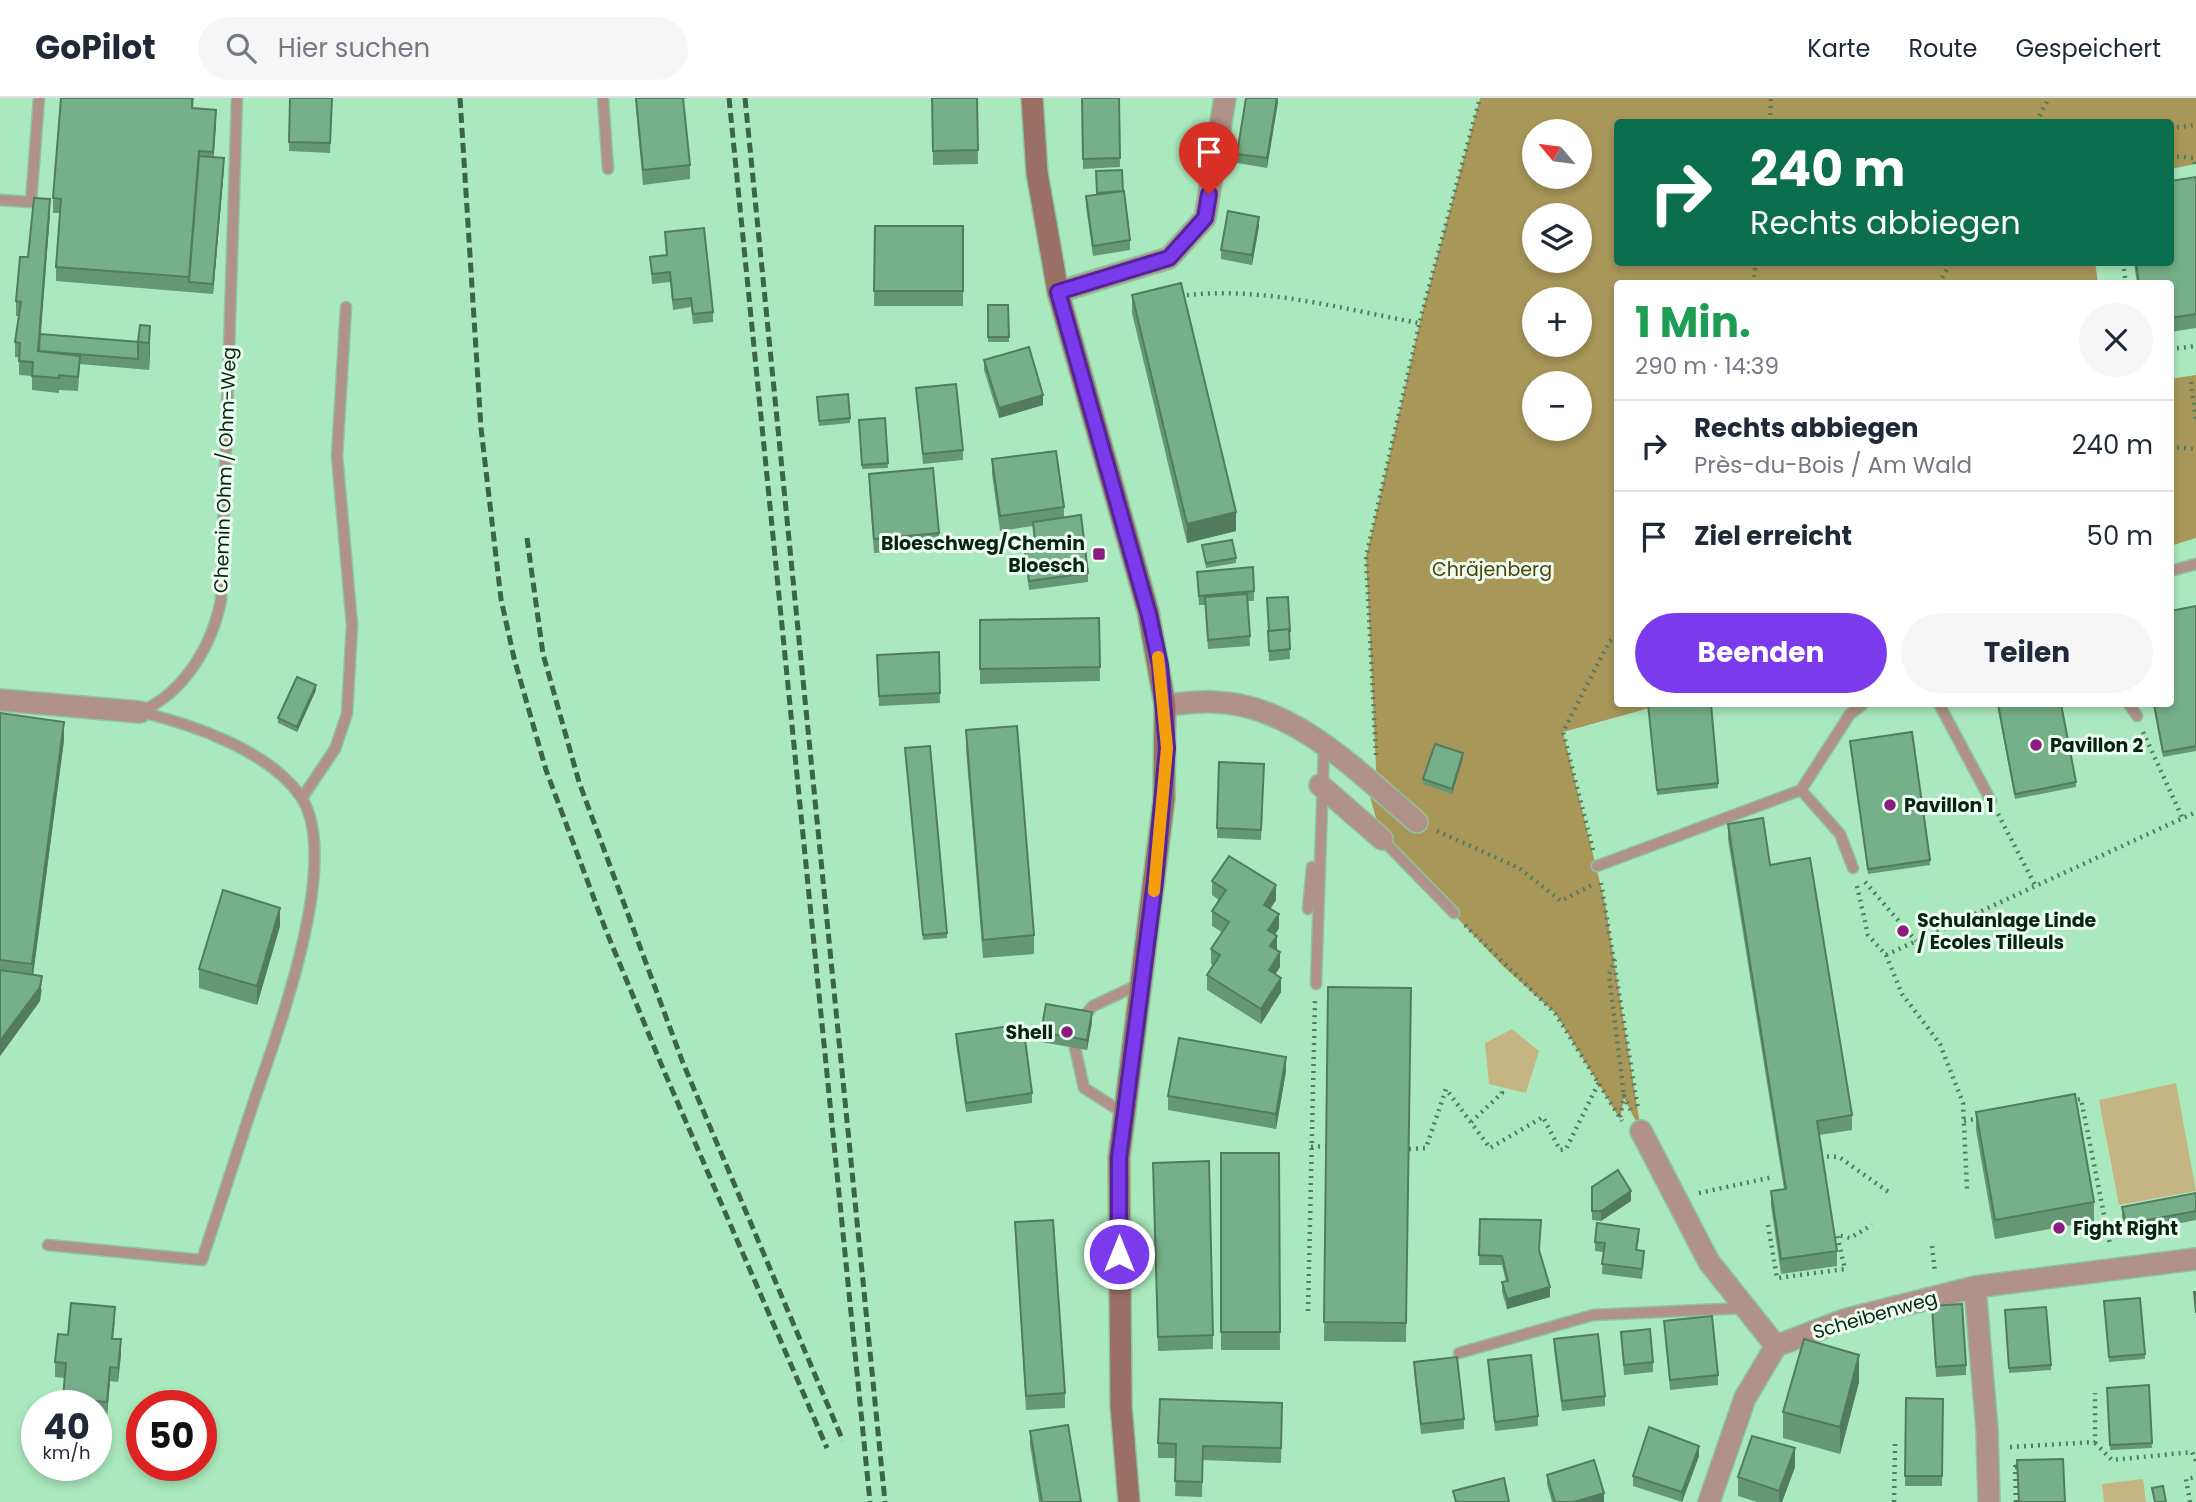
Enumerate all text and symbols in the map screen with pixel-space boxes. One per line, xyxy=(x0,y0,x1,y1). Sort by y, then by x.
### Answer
search box xyxy=(198,17,688,80)
text: GoPilot xyxy=(35,24,156,71)
icon: search xyxy=(222,29,260,67)
text: Hier suchen xyxy=(278,30,430,66)
text: Karte xyxy=(1807,32,1870,65)
text: Route xyxy=(1908,32,1977,65)
text: Gespeichert xyxy=(2015,32,2161,65)
north arrow xyxy=(1522,119,1592,189)
map controls xyxy=(1522,119,1592,441)
pin xyxy=(1179,122,1239,194)
icon: arrive xyxy=(1190,133,1228,171)
text: 240 m xyxy=(1750,135,1905,203)
icon: right xyxy=(1635,147,1726,238)
text: Rechts abbiegen xyxy=(1750,200,2021,245)
button: layers xyxy=(1522,203,1592,273)
button: + xyxy=(1522,287,1592,357)
text: 1 Min. xyxy=(1635,293,1751,352)
button: close xyxy=(2079,303,2153,377)
street label: Chemin Ohm / Ohm-Weg xyxy=(207,346,243,594)
text: 290 m · 14:39 xyxy=(1635,350,1779,382)
button: − xyxy=(1522,371,1592,441)
text: Rechts abbiegen xyxy=(1694,410,1919,446)
icon: right xyxy=(1635,427,1673,465)
text: 240 m xyxy=(2072,427,2153,463)
text: Près-du-Bois / Am Wald xyxy=(1694,449,1972,481)
icon: arrive xyxy=(1635,518,1673,556)
text: Ziel erreicht xyxy=(1694,518,1852,554)
text: 50 m xyxy=(2087,518,2153,554)
place label: Bloeschweg/Chemin Bloesch xyxy=(881,530,1085,579)
marker: Bloeschweg/Chemin Bloesch xyxy=(1091,546,1107,562)
park label: Chräjenberg xyxy=(1432,556,1552,583)
button: Beenden xyxy=(1635,613,1887,693)
button: Teilen xyxy=(1901,613,2153,693)
place label: Pavillon 2 xyxy=(2050,732,2143,759)
marker: Pavillon 2 xyxy=(2028,737,2044,753)
place label: Pavillon 1 xyxy=(1904,792,1994,819)
marker: Pavillon 1 xyxy=(1882,797,1898,813)
place label: Schulanlage Linde / Ecoles Tilleuls xyxy=(1917,907,2097,956)
marker: Schulanlage Linde / Ecoles Tilleuls xyxy=(1895,923,1911,939)
place label: Shell xyxy=(1006,1019,1053,1046)
marker: Shell xyxy=(1059,1024,1075,1040)
place label: Fight Right xyxy=(2073,1215,2178,1242)
position arrow xyxy=(1082,1217,1156,1291)
marker: Fight Right xyxy=(2051,1220,2067,1236)
street label: Scheibenweg xyxy=(1810,1284,1940,1346)
speed limit sign: 50 xyxy=(126,1390,217,1481)
text: 40 xyxy=(43,1402,90,1451)
text: km/h xyxy=(43,1440,90,1465)

